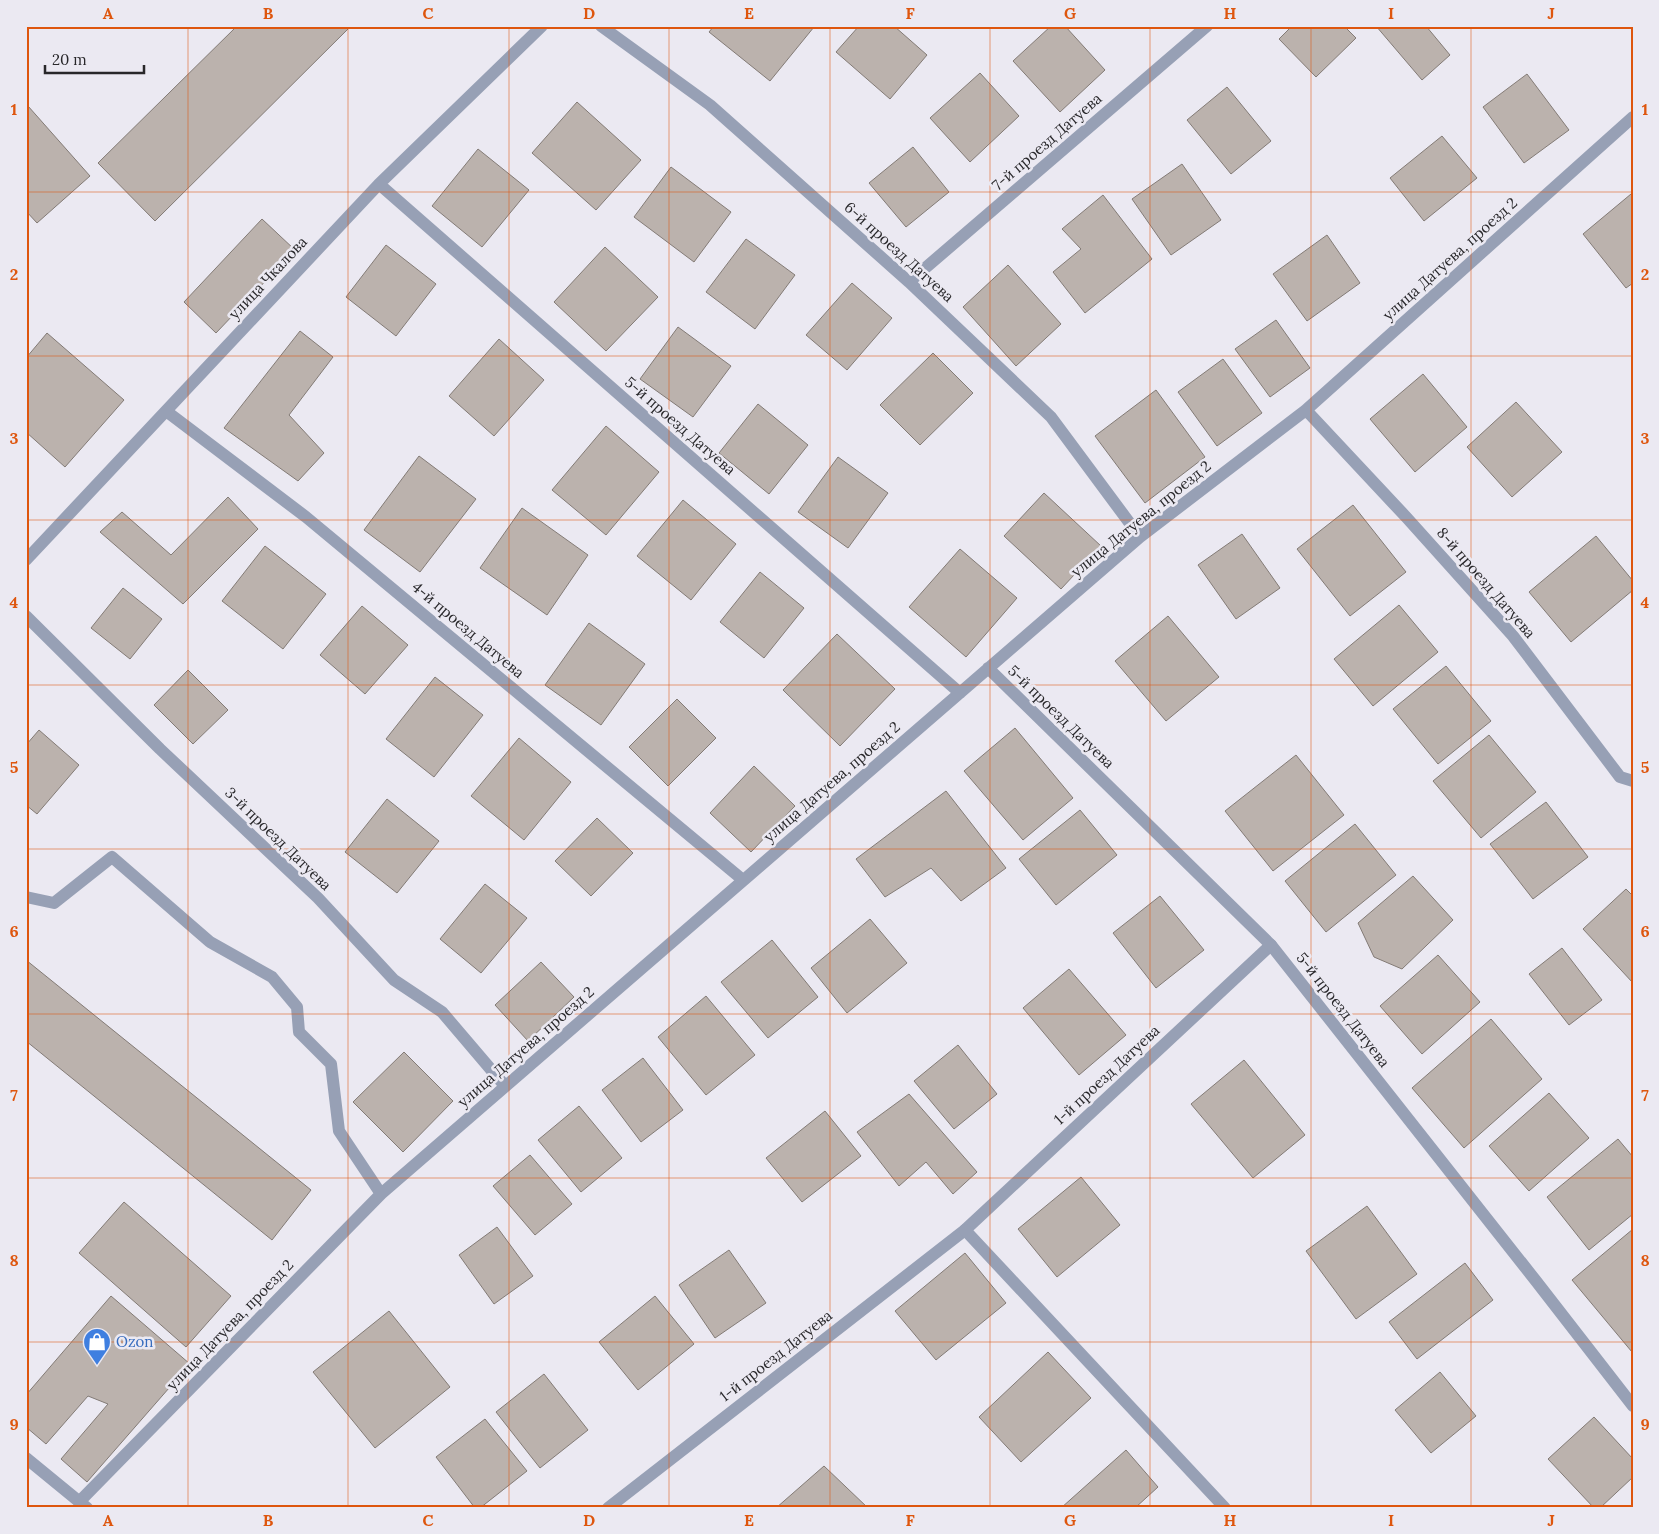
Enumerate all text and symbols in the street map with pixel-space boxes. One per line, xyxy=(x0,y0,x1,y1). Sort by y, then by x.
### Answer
text: A xyxy=(103,3,114,23)
text: B xyxy=(263,3,274,23)
text: C xyxy=(422,3,434,23)
text: D xyxy=(583,3,595,23)
text: E xyxy=(744,3,754,23)
text: F xyxy=(905,3,915,23)
text: G xyxy=(1064,3,1076,23)
text: H xyxy=(1224,3,1237,23)
text: I xyxy=(1388,3,1394,23)
text: J xyxy=(1547,3,1555,23)
scale bar xyxy=(45,42,144,74)
text: 20 m xyxy=(52,50,87,69)
street label: 7-й проезд Датуева xyxy=(988,89,1106,194)
text: 1 xyxy=(11,99,17,119)
text: 1 xyxy=(1642,99,1648,119)
street label: улица Датуева, проезд 2 xyxy=(1378,193,1521,324)
street label: 6-й проезд Датуева xyxy=(841,197,958,306)
street label: улица Чкалова xyxy=(224,232,311,323)
text: 2 xyxy=(10,264,18,284)
text: 2 xyxy=(1641,264,1649,284)
street label: 5-й проезд Датуева xyxy=(621,372,740,479)
text: 3 xyxy=(10,428,19,448)
text: 3 xyxy=(1641,428,1650,448)
street label: улица Датуева, проезд 2 xyxy=(1067,456,1215,581)
street label: 8-й проезд Датуева xyxy=(1433,523,1540,642)
street label: 4-й проезд Датуева xyxy=(408,577,528,682)
text: 4 xyxy=(10,592,19,612)
text: 4 xyxy=(1641,592,1650,612)
street label: 5-й проезд Датуева xyxy=(1004,661,1119,772)
street label: улица Датуева, проезд 2 xyxy=(760,717,904,846)
text: 5 xyxy=(10,757,19,777)
text: 5 xyxy=(1641,757,1650,777)
street label: 3-й проезд Датуева xyxy=(221,783,336,895)
text: 6 xyxy=(9,921,19,941)
text: 6 xyxy=(1640,921,1650,941)
street label: 5-й проезд Датуева xyxy=(1293,948,1394,1071)
street label: улица Датуева, проезд 2 xyxy=(454,982,598,1111)
street label: 1-й проезд Датуева xyxy=(1050,1021,1164,1129)
text: 7 xyxy=(10,1085,18,1105)
text: 7 xyxy=(1641,1085,1649,1105)
text: 8 xyxy=(9,1250,19,1270)
text: 8 xyxy=(1640,1250,1650,1270)
street label: улица Датуева, проезд 2 xyxy=(162,1255,297,1394)
street label: 1-й проезд Датуева xyxy=(716,1306,836,1405)
shop icon: Ozon xyxy=(82,1327,112,1366)
place label: Ozon xyxy=(116,1332,153,1351)
text: 9 xyxy=(9,1414,19,1434)
text: 9 xyxy=(1640,1414,1650,1434)
text: A xyxy=(103,1510,114,1530)
text: B xyxy=(263,1510,274,1530)
text: C xyxy=(422,1510,434,1530)
text: D xyxy=(583,1510,595,1530)
text: E xyxy=(744,1510,754,1530)
text: F xyxy=(905,1510,915,1530)
text: G xyxy=(1064,1510,1076,1530)
text: H xyxy=(1224,1510,1237,1530)
text: I xyxy=(1388,1510,1394,1530)
text: J xyxy=(1547,1510,1555,1530)

